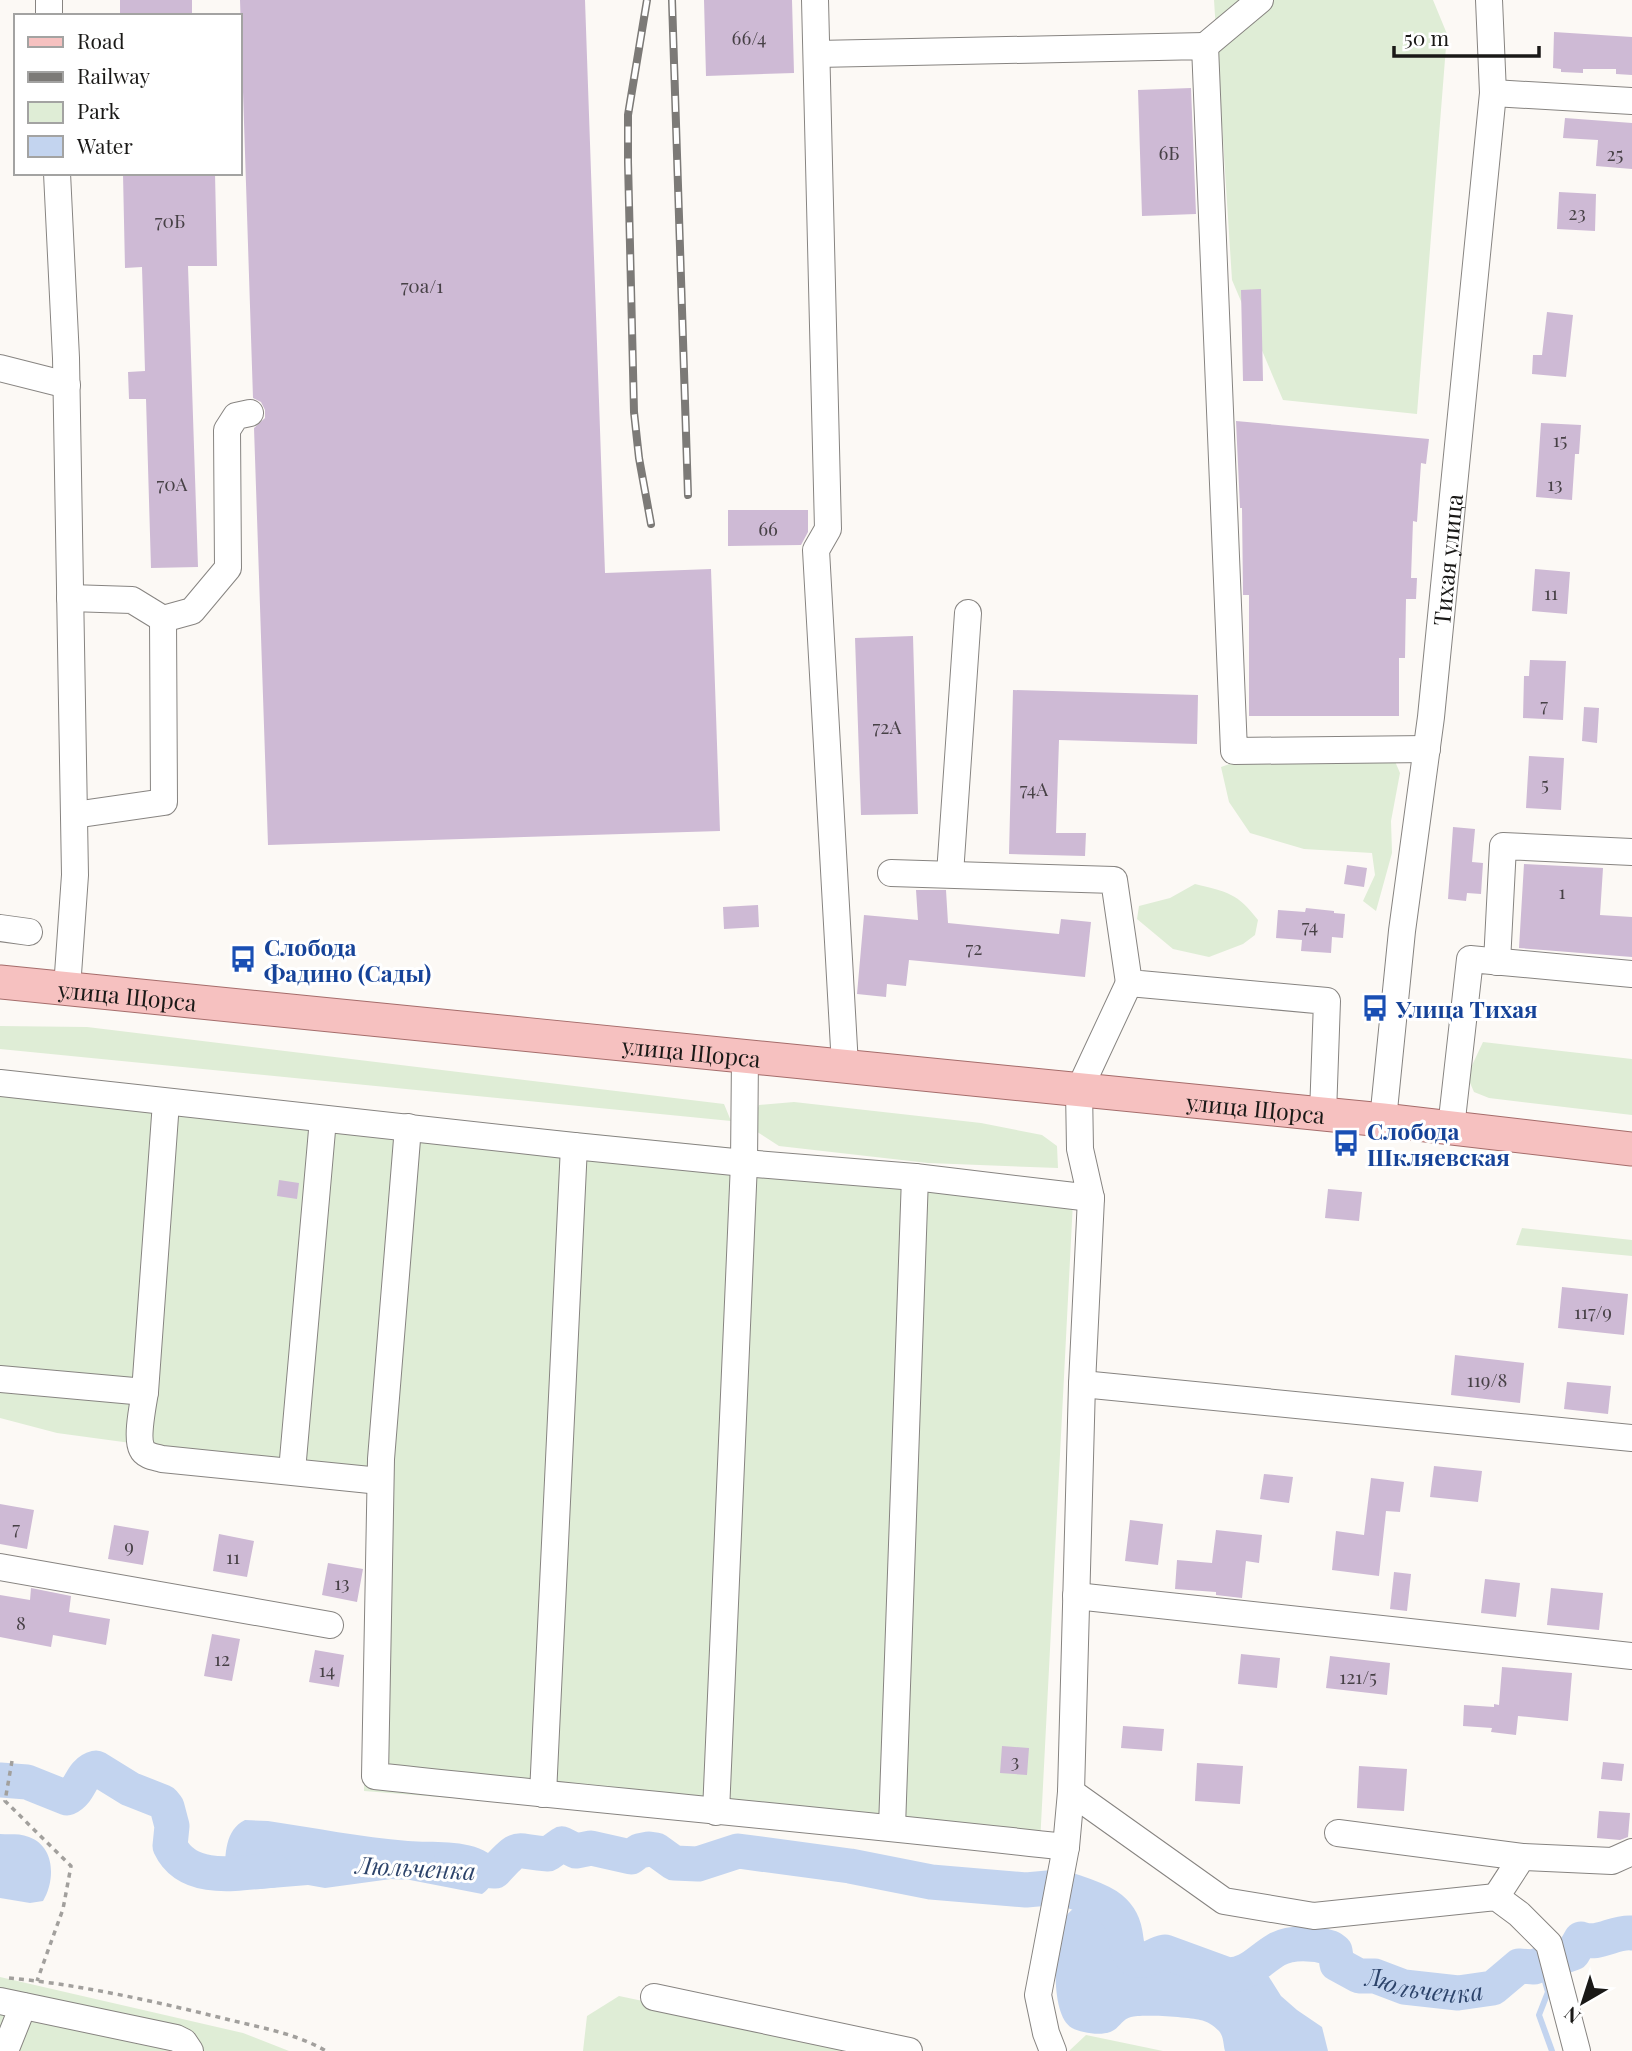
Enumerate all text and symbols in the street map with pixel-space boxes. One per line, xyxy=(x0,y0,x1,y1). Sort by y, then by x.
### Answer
legend xyxy=(14,14,242,175)
scale bar xyxy=(1394,14,1539,58)
text: 50 m xyxy=(1404,23,1450,51)
house number: 66/4 xyxy=(732,24,766,50)
text: Road xyxy=(77,26,125,54)
text: Railway xyxy=(77,61,151,89)
text: Park xyxy=(77,96,121,124)
text: Water xyxy=(76,131,133,159)
house number: 6Б xyxy=(1158,139,1180,165)
house number: 25 xyxy=(1607,140,1624,166)
house number: 23 xyxy=(1568,199,1586,225)
house number: 70Б xyxy=(155,207,185,233)
house number: 70а/1 xyxy=(401,272,443,298)
house number: 15 xyxy=(1553,426,1567,452)
house number: 70А xyxy=(156,470,189,496)
house number: 13 xyxy=(1547,470,1563,496)
street label: Тихая улица xyxy=(1425,492,1469,627)
house number: 66 xyxy=(758,515,778,541)
house number: 11 xyxy=(1544,579,1558,605)
house number: 7 xyxy=(1540,691,1548,717)
house number: 72А xyxy=(873,713,902,739)
house number: 5 xyxy=(1541,770,1549,796)
house number: 74А xyxy=(1020,775,1049,801)
house number: 1 xyxy=(1558,878,1566,904)
house number: 74 xyxy=(1302,912,1318,938)
place label: Слобода Фадино (Сады) xyxy=(264,931,431,988)
house number: 72 xyxy=(966,934,982,960)
bus stop icon: Слобода Фадино (Сады) xyxy=(228,944,258,974)
street label: улица Щорса xyxy=(56,972,199,1017)
bus stop icon: Улица Тихая xyxy=(1360,993,1390,1023)
place label: Улица Тихая xyxy=(1395,993,1538,1024)
street label: улица Щорса xyxy=(620,1029,763,1073)
street label: улица Щорса xyxy=(1184,1085,1327,1130)
place label: Слобода Шкляевская xyxy=(1367,1115,1510,1172)
bus stop icon: Слобода Шкляевская xyxy=(1331,1128,1361,1158)
house number: 117/9 xyxy=(1574,1298,1612,1324)
house number: 119/8 xyxy=(1467,1366,1507,1392)
house number: 7 xyxy=(12,1514,20,1540)
house number: 9 xyxy=(124,1532,134,1558)
house number: 11 xyxy=(226,1543,240,1569)
house number: 13 xyxy=(334,1569,350,1595)
house number: 8 xyxy=(16,1609,26,1635)
house number: 12 xyxy=(214,1645,230,1671)
house number: 14 xyxy=(319,1656,335,1682)
house number: 121/5 xyxy=(1339,1663,1377,1689)
house number: 3 xyxy=(1011,1747,1019,1773)
water label: Люльченка xyxy=(353,1848,477,1886)
water label: Люльченка xyxy=(1363,1960,1485,2009)
north arrow xyxy=(1548,1967,1618,2037)
text: N xyxy=(1558,2001,1585,2030)

